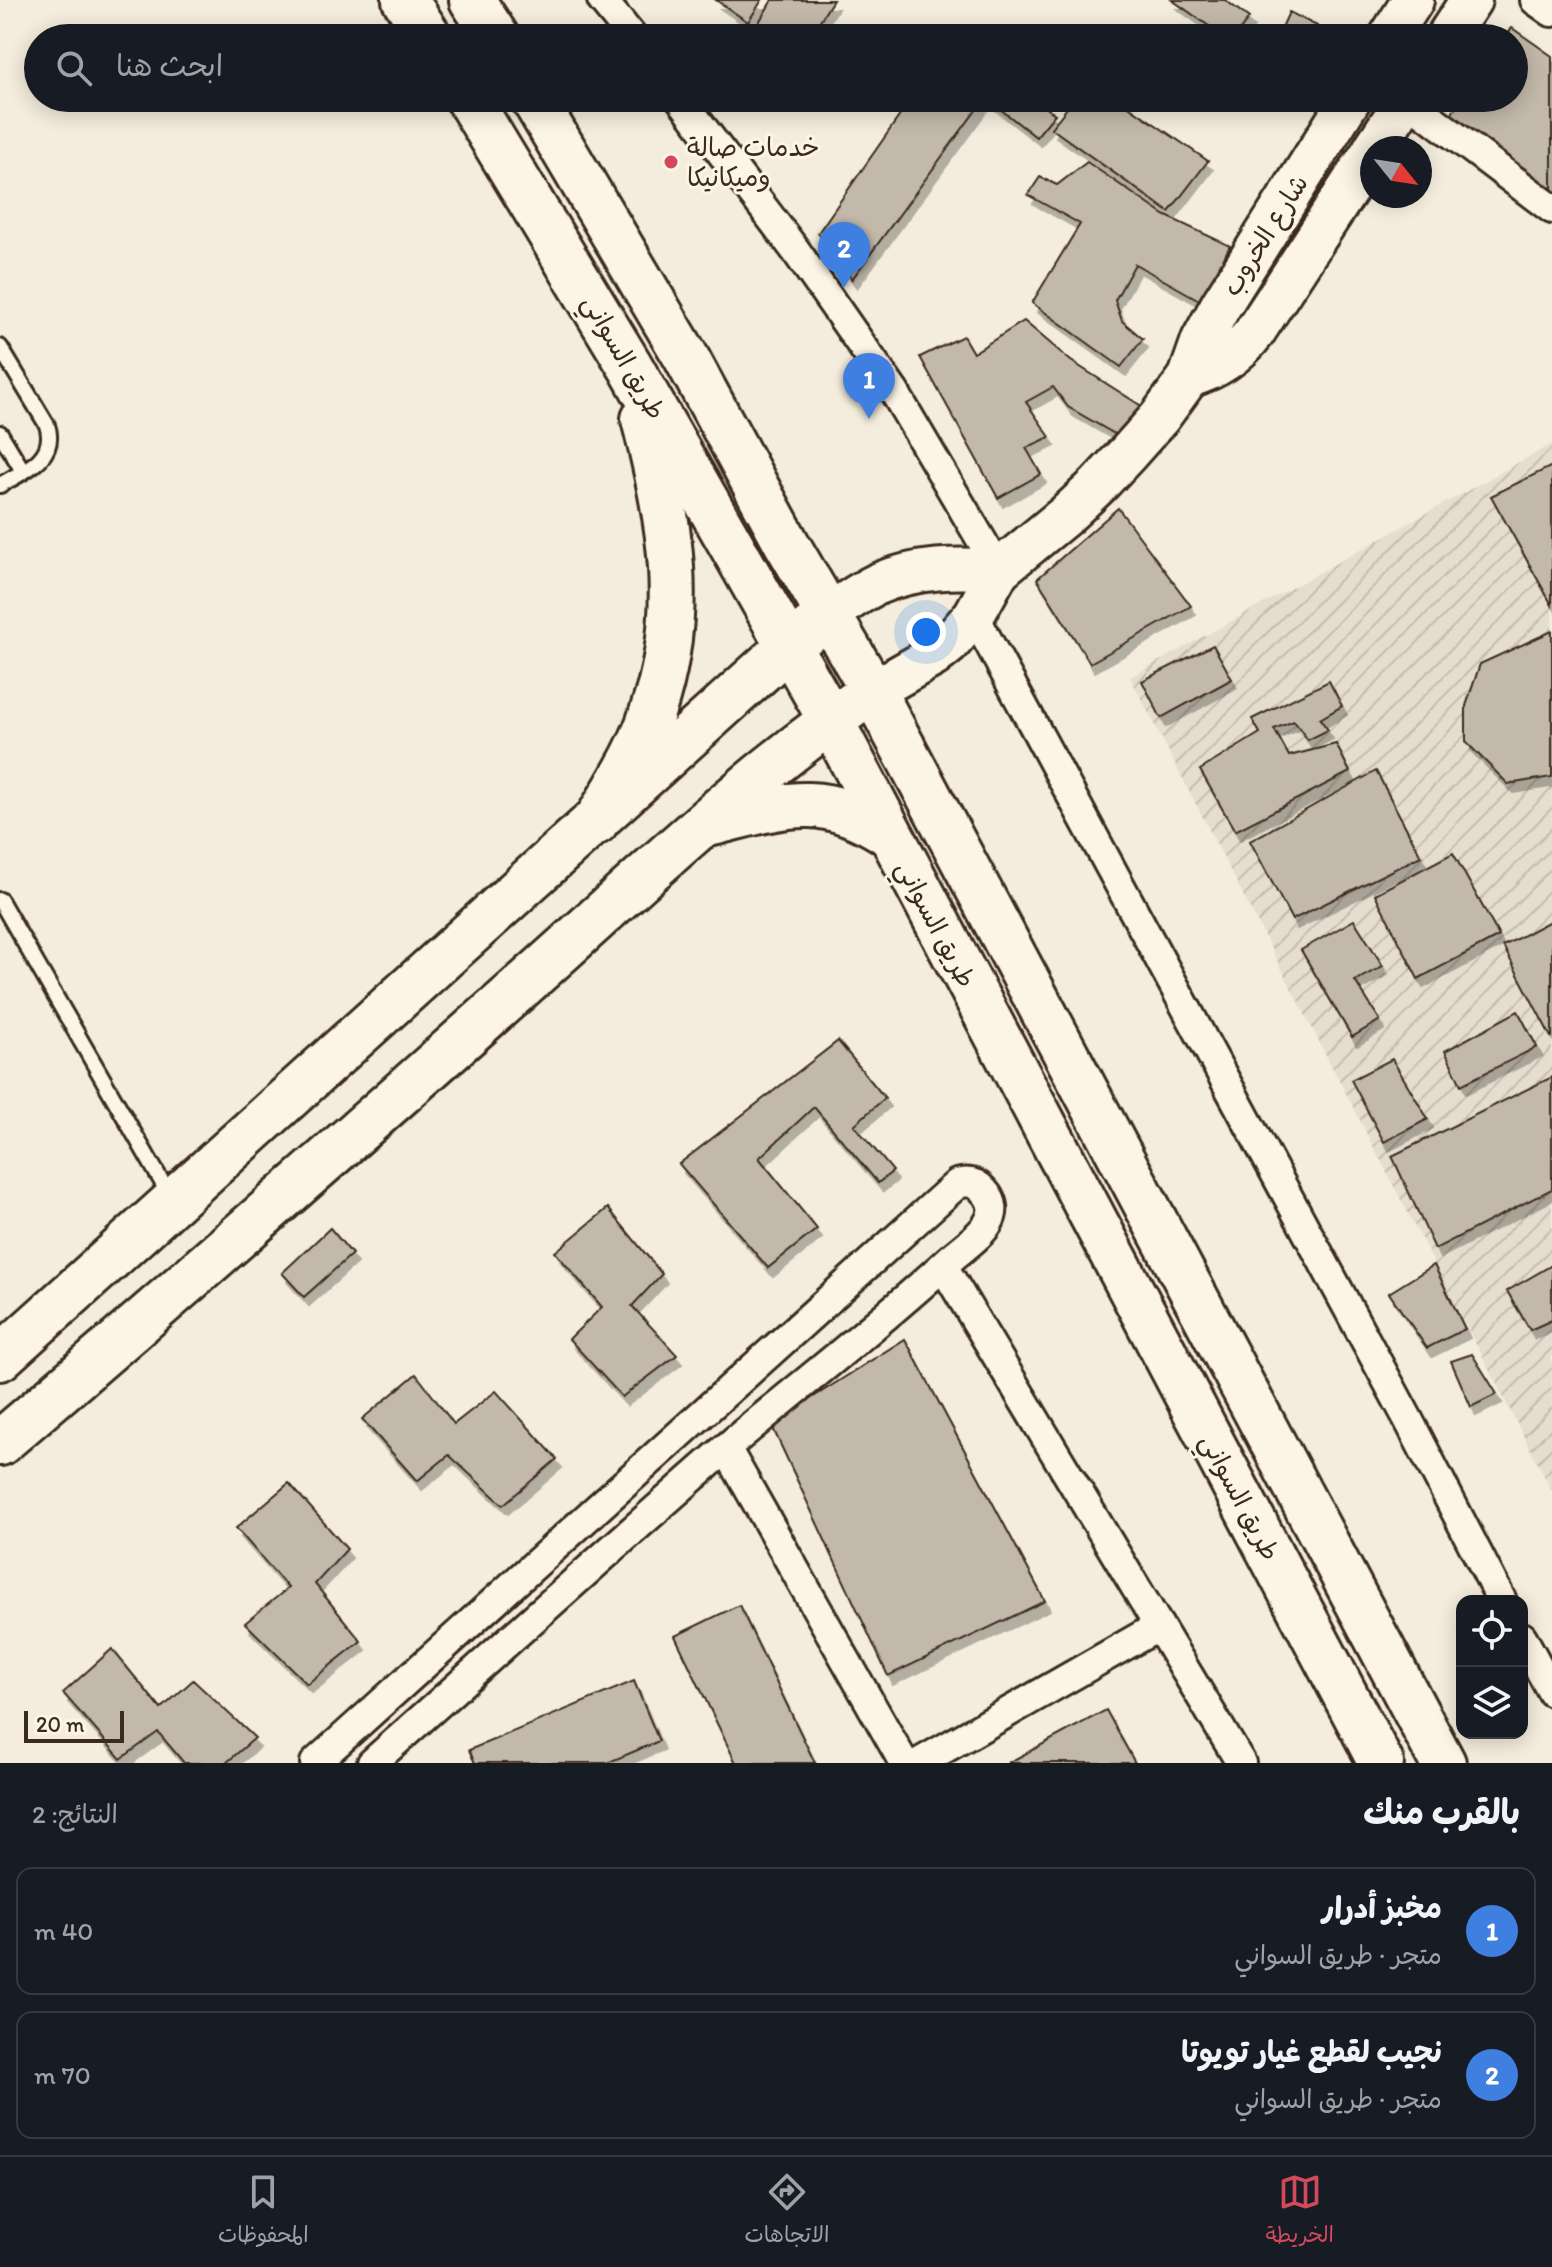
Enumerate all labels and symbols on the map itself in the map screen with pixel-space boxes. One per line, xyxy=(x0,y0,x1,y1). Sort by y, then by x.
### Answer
place label: خدمات صالة وميكانيكا xyxy=(687,131,819,193)
north arrow xyxy=(1360,136,1432,208)
marker: خدمات صالة وميكانيكا xyxy=(662,153,680,171)
street label: شارع الخروب xyxy=(1215,168,1317,303)
pin: 2 xyxy=(818,222,870,288)
street label: طريق السواني xyxy=(569,289,673,429)
pin: 1 xyxy=(843,353,895,419)
your location xyxy=(906,612,946,652)
street label: طريق السواني xyxy=(883,855,983,996)
street label: طريق السواني xyxy=(1187,1428,1287,1569)
scale bar xyxy=(24,1707,124,1743)

